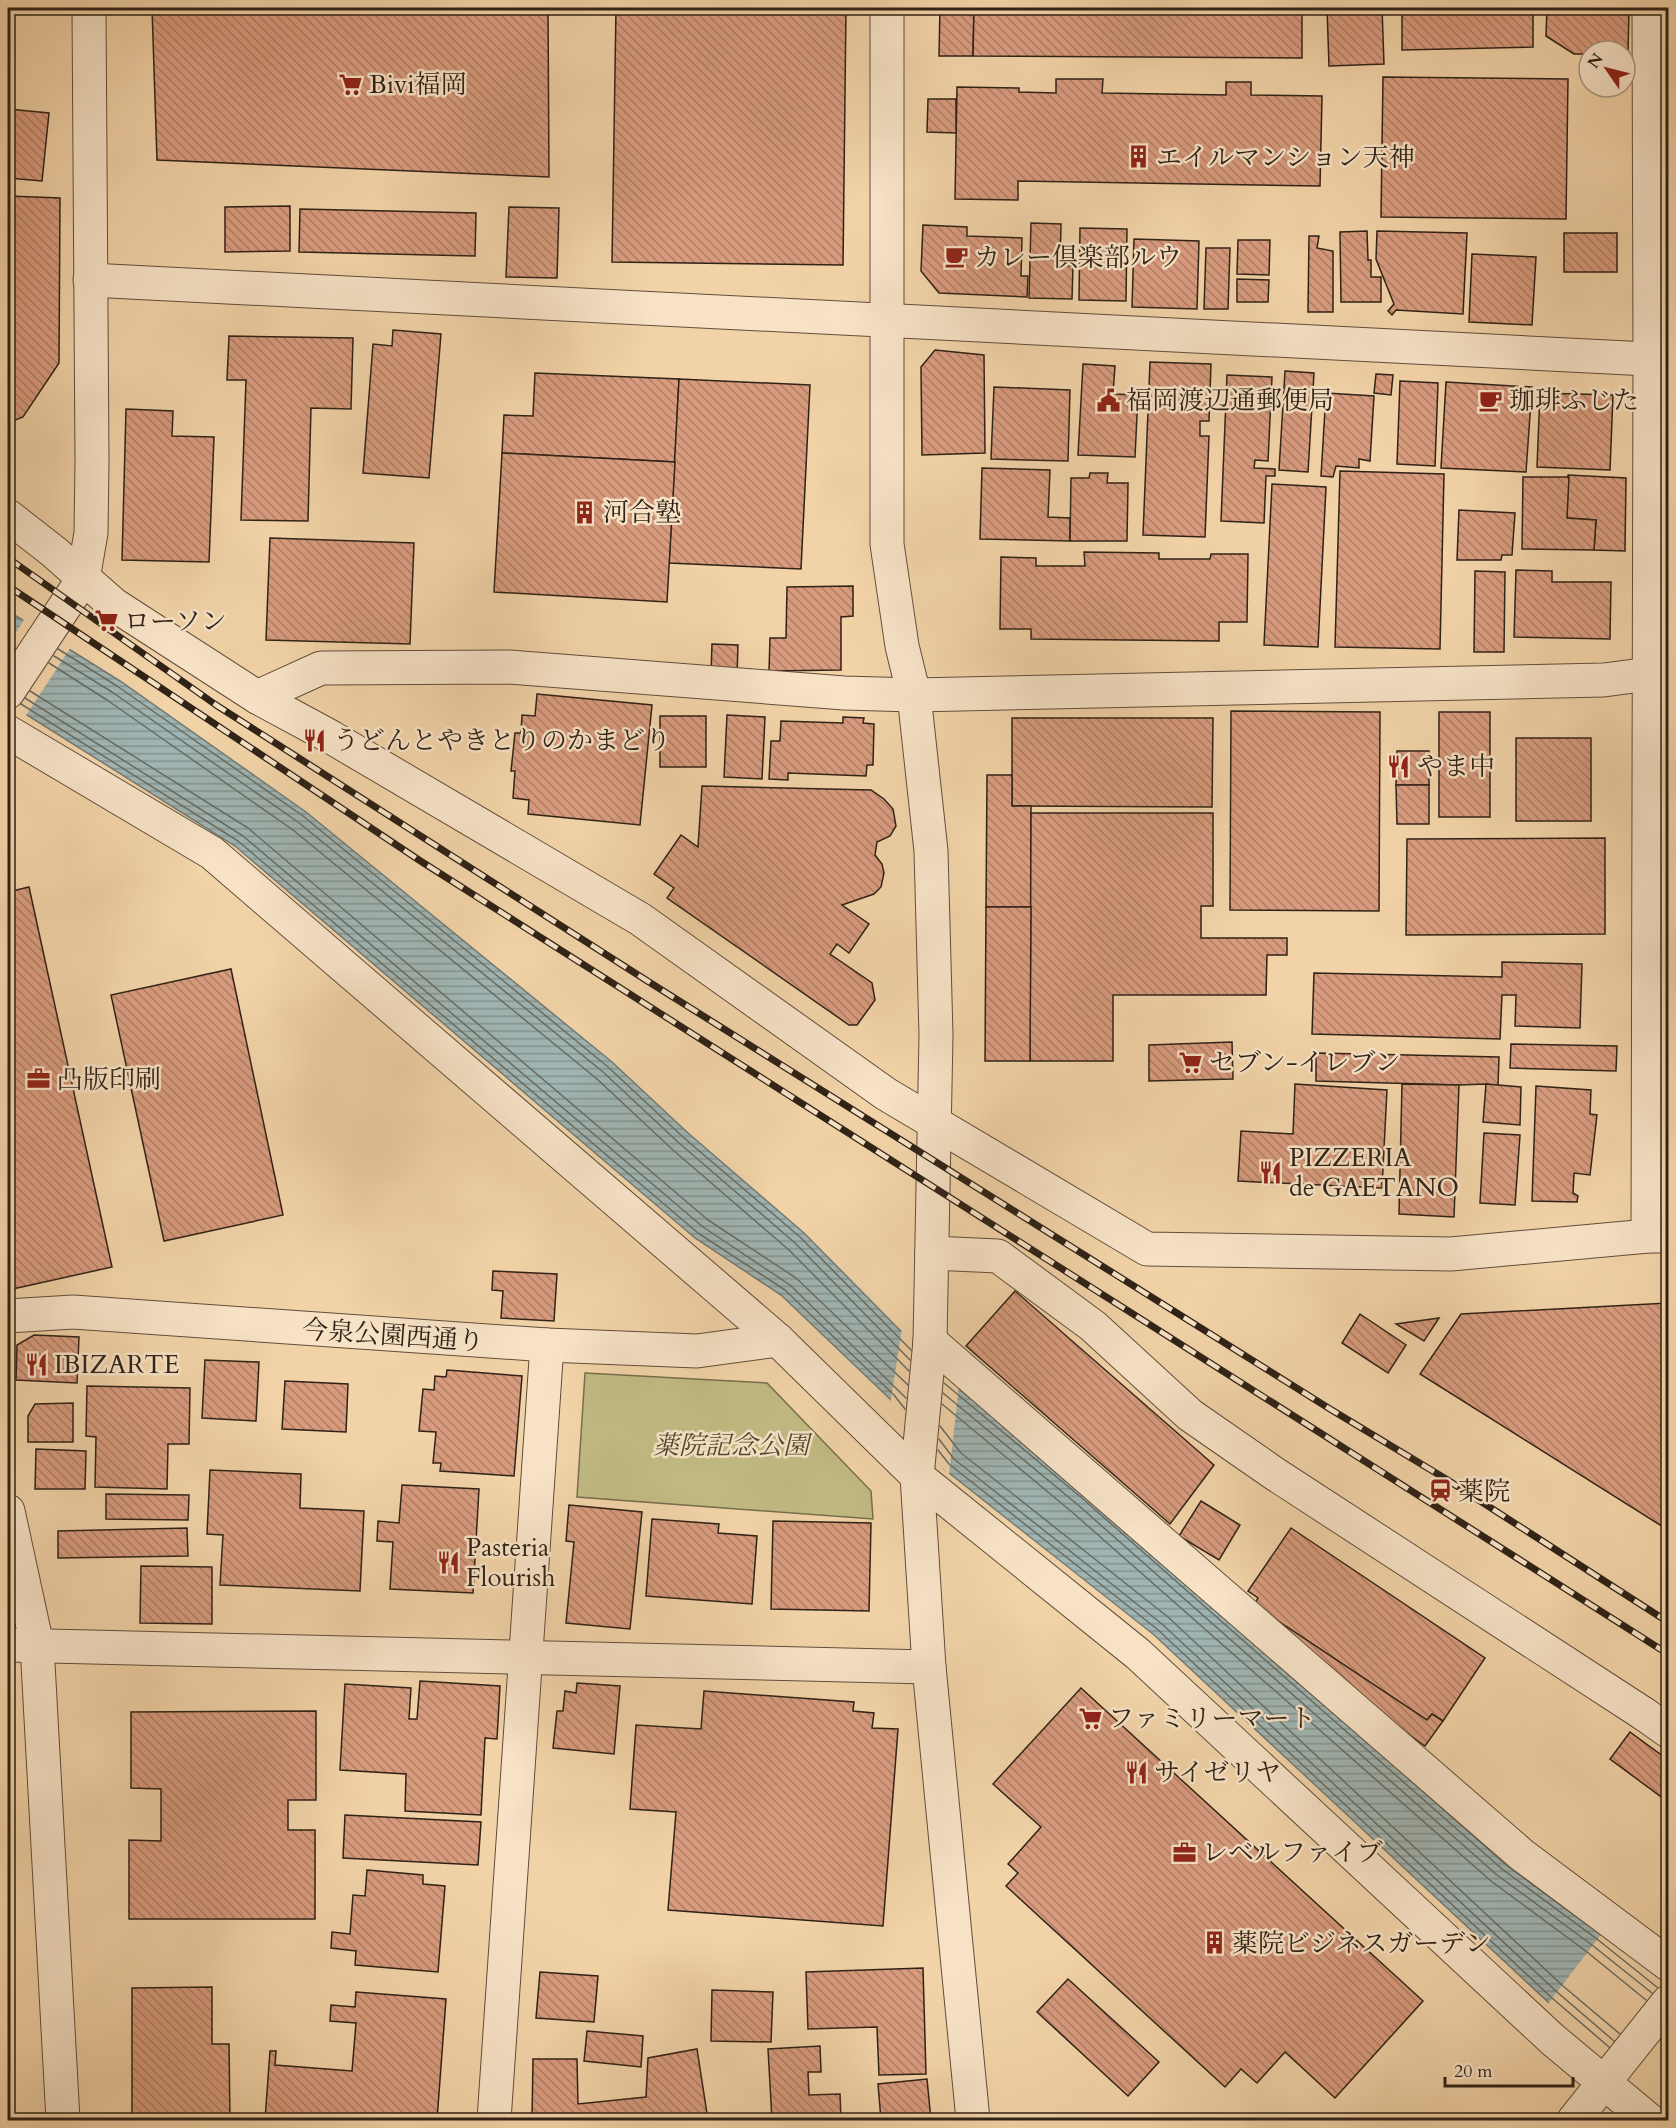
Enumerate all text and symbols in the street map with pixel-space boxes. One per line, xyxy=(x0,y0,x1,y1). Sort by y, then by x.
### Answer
north arrow xyxy=(1577,39,1637,99)
text: N xyxy=(1583,49,1609,73)
place label: Bivi福岡 xyxy=(369,67,466,102)
supermarket icon: Bivi福岡 xyxy=(338,71,364,97)
place label: エイルマンション天神 xyxy=(1156,140,1415,175)
building icon: エイルマンション天神 xyxy=(1125,144,1151,170)
place label: カレー倶楽部ルウ xyxy=(974,240,1182,275)
cafe icon: カレー倶楽部ルウ xyxy=(943,244,969,270)
place label: 福岡渡辺通郵便局 xyxy=(1126,383,1334,418)
place label: 珈琲ふじた xyxy=(1509,383,1639,418)
public building icon: 福岡渡辺通郵便局 xyxy=(1095,387,1121,413)
cafe icon: 珈琲ふじた xyxy=(1478,387,1504,413)
place label: 河合塾 xyxy=(603,495,681,530)
building icon: 河合塾 xyxy=(572,499,598,525)
place label: ローソン xyxy=(124,604,227,639)
supermarket icon: ローソン xyxy=(93,608,119,634)
place label: うどんとやきとりのかまどり xyxy=(333,723,671,758)
restaurant icon: うどんとやきとりのかまどり xyxy=(302,727,328,753)
place label: やま中 xyxy=(1417,749,1495,784)
restaurant icon: やま中 xyxy=(1386,753,1412,779)
place label: セブン-イレブン xyxy=(1209,1045,1401,1080)
supermarket icon: セブン-イレブン xyxy=(1178,1049,1204,1075)
place label: 凸版印刷 xyxy=(57,1062,161,1097)
office icon: 凸版印刷 xyxy=(26,1066,52,1092)
place label: PIZZERIA de GAETANO xyxy=(1289,1140,1459,1205)
restaurant icon: PIZZERIA de GAETANO xyxy=(1258,1159,1284,1185)
street label: 今泉公園西通り xyxy=(301,1312,485,1359)
place label: IBIZARTE xyxy=(54,1347,180,1382)
restaurant icon: IBIZARTE xyxy=(23,1351,49,1377)
park label: 薬院記念公園 xyxy=(653,1428,813,1463)
place label: 薬院 xyxy=(1458,1474,1510,1509)
station icon: 薬院 xyxy=(1427,1478,1453,1504)
place label: Pasteria Flourish xyxy=(466,1530,556,1595)
restaurant icon: Pasteria Flourish xyxy=(435,1549,461,1575)
place label: ファミリーマート xyxy=(1108,1701,1315,1736)
supermarket icon: ファミリーマート xyxy=(1077,1705,1103,1731)
place label: サイゼリヤ xyxy=(1154,1755,1281,1790)
restaurant icon: サイゼリヤ xyxy=(1123,1759,1149,1785)
place label: レベルファイブ xyxy=(1202,1835,1383,1870)
office icon: レベルファイブ xyxy=(1171,1839,1197,1865)
place label: 薬院ビジネスガーデン xyxy=(1232,1926,1491,1961)
building icon: 薬院ビジネスガーデン xyxy=(1201,1930,1227,1956)
scale bar xyxy=(1445,2050,1572,2088)
text: 20 m xyxy=(1454,2059,1493,2084)

